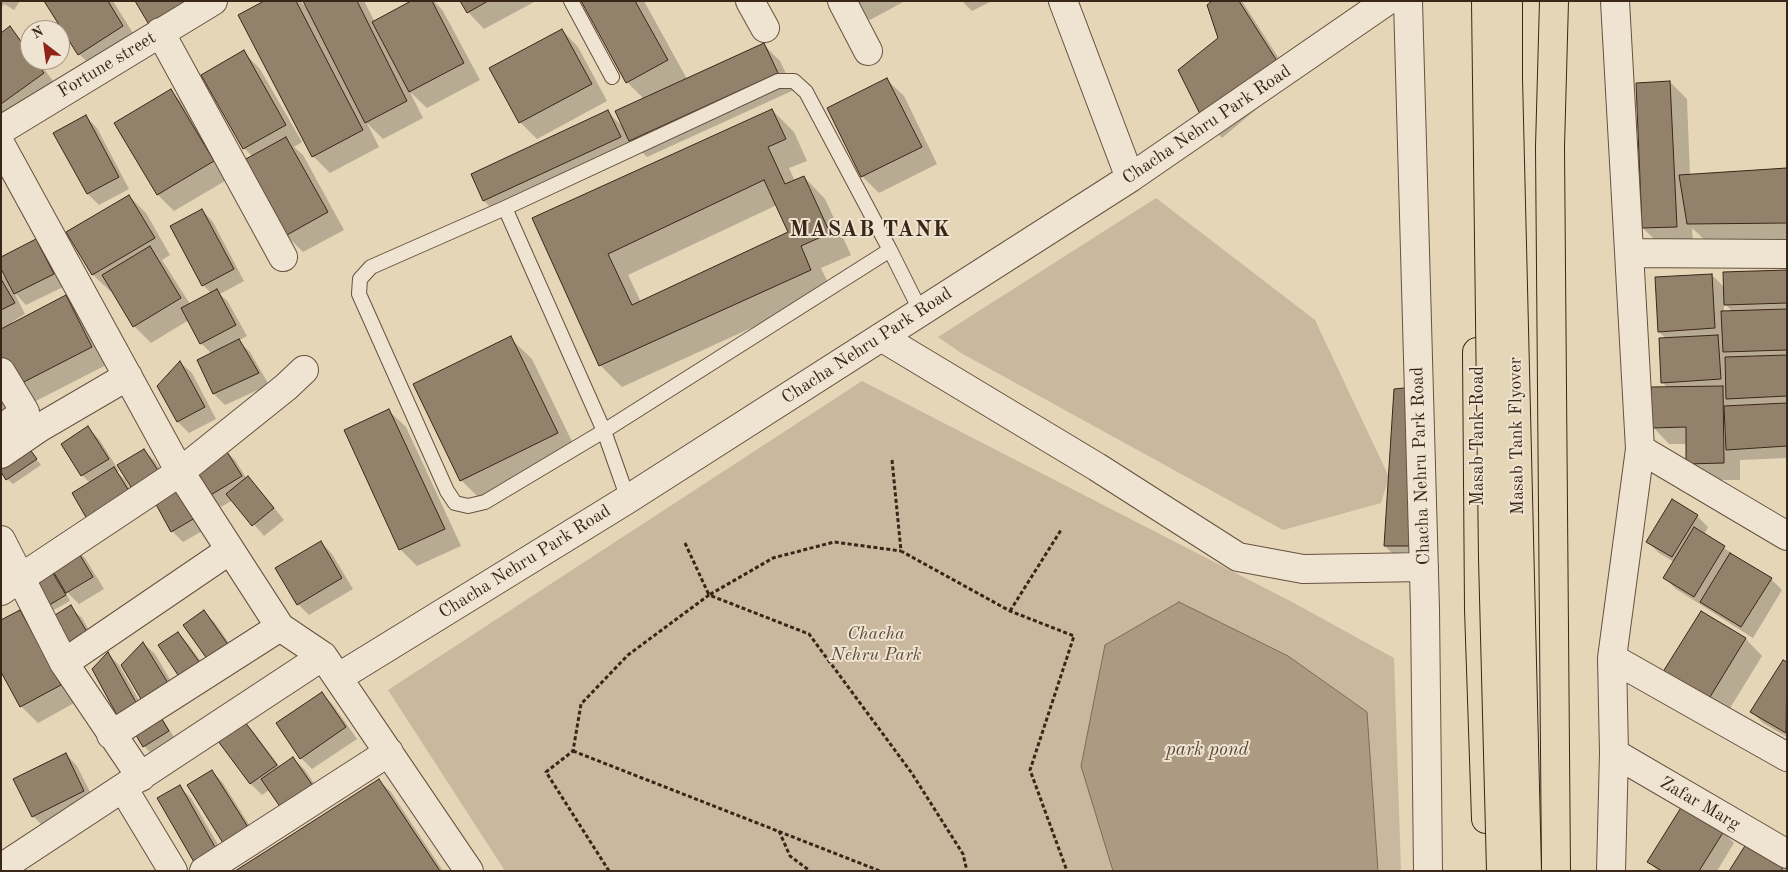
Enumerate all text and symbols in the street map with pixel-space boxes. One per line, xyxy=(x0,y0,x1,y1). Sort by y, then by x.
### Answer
north arrow xyxy=(20,20,70,70)
text: N xyxy=(30,24,46,42)
street label: Fortune street xyxy=(54,27,160,103)
street label: Chacha Nehru Park Road xyxy=(1119,61,1295,189)
district label: MASAB TANK xyxy=(788,217,952,243)
street label: Chacha Nehru Park Road xyxy=(778,283,956,409)
street label: Masab Tank Flyover xyxy=(1505,357,1529,515)
street label: Chacha Nehru Park Road xyxy=(1407,366,1435,566)
street label: Masab Tank Road xyxy=(1467,366,1489,506)
street label: Chacha Nehru Park Road xyxy=(435,500,615,624)
park label: Chacha Nehru Park xyxy=(830,623,922,666)
water label: park pond xyxy=(1165,739,1249,761)
street label: Zafar Marg xyxy=(1656,772,1744,836)

